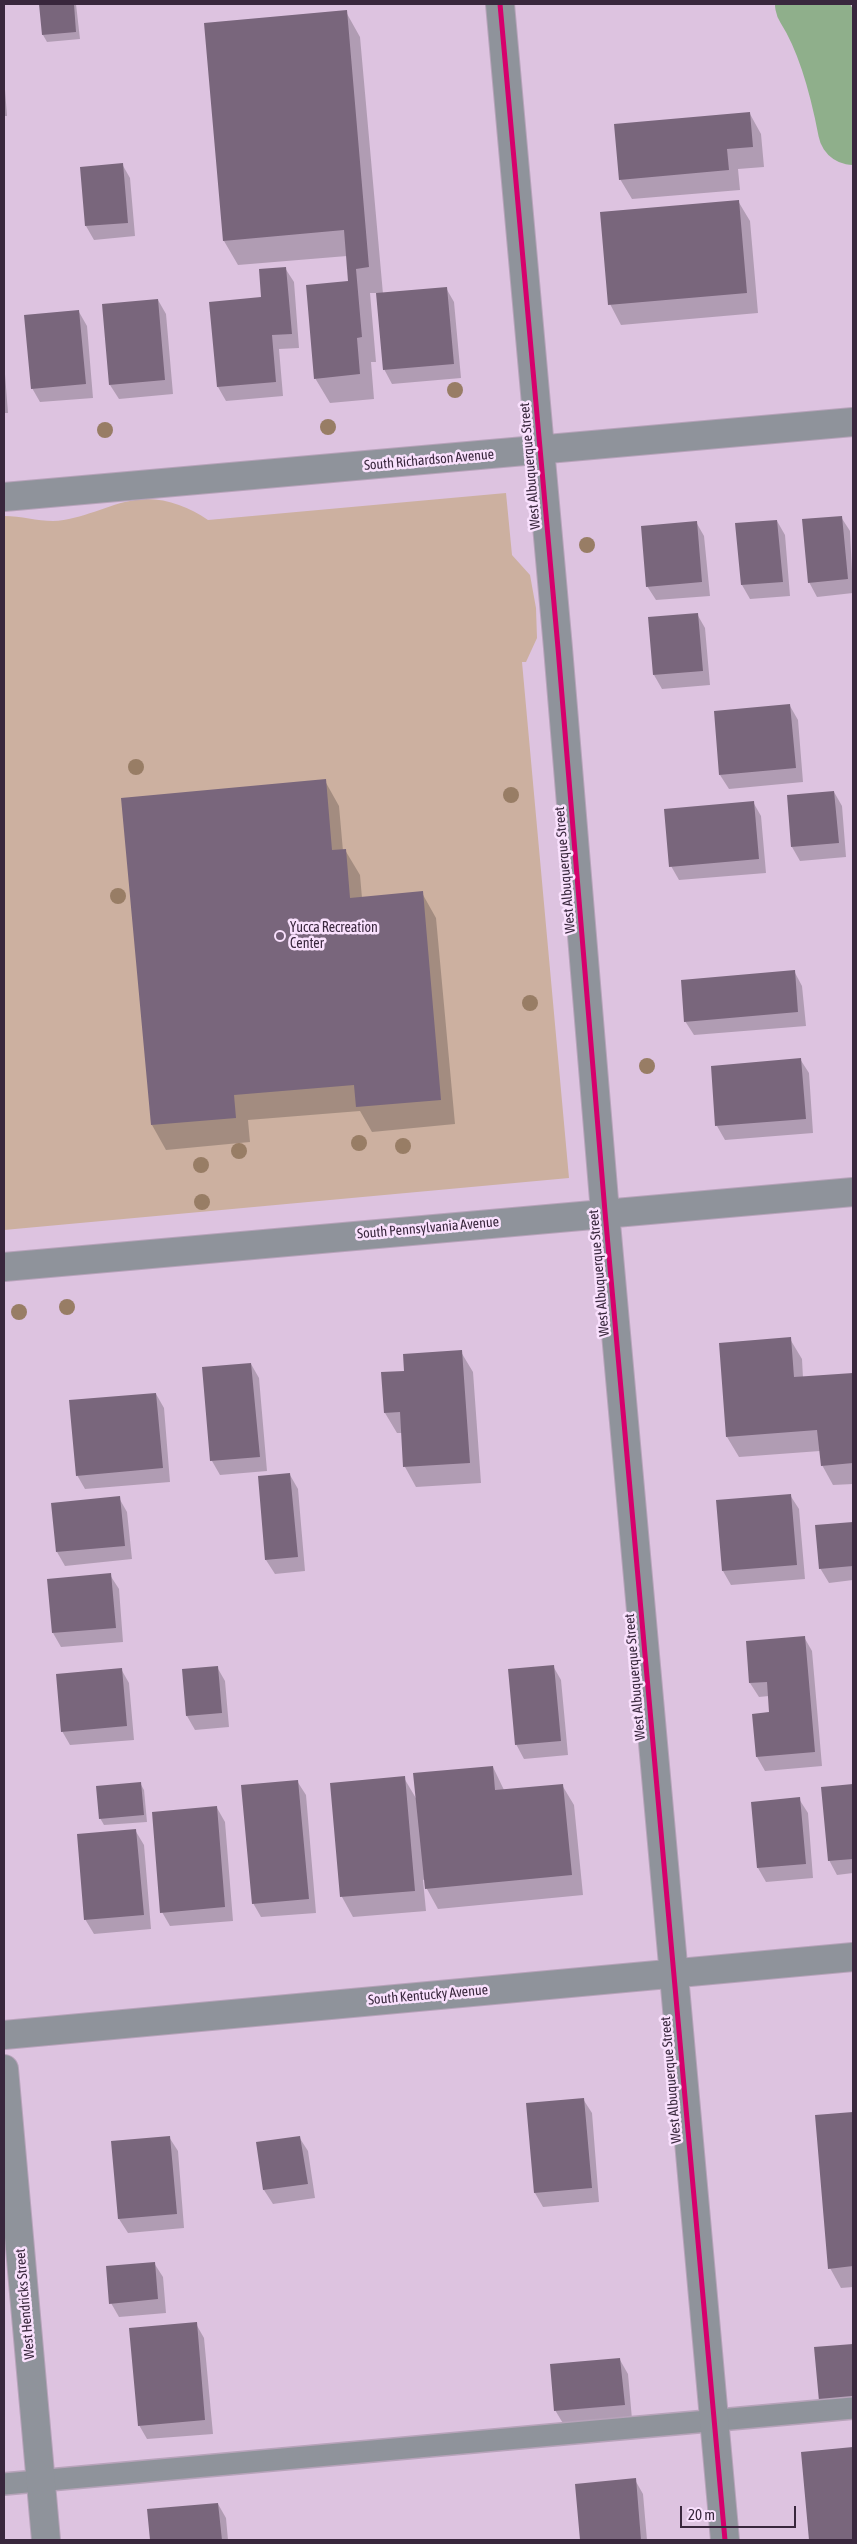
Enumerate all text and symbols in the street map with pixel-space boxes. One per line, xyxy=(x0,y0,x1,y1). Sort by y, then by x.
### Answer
street label: West Albuquerque Street xyxy=(516,402,544,530)
street label: South Richardson Avenue xyxy=(363,446,495,474)
street label: West Albuquerque Street xyxy=(551,806,579,934)
place label: Yucca Recreation Center xyxy=(290,920,378,952)
marker: Yucca Recreation Center xyxy=(274,930,286,942)
street label: West Albuquerque Street xyxy=(585,1209,613,1337)
street label: South Pennsylvania Avenue xyxy=(356,1213,500,1243)
street label: West Albuquerque Street xyxy=(621,1613,649,1741)
street label: South Kentucky Avenue xyxy=(367,1981,489,2009)
street label: West Albuquerque Street xyxy=(657,2016,685,2144)
street label: West Hendricks Street xyxy=(12,2248,38,2360)
scale bar xyxy=(682,2496,798,2528)
text: 20 m xyxy=(688,2506,715,2523)

